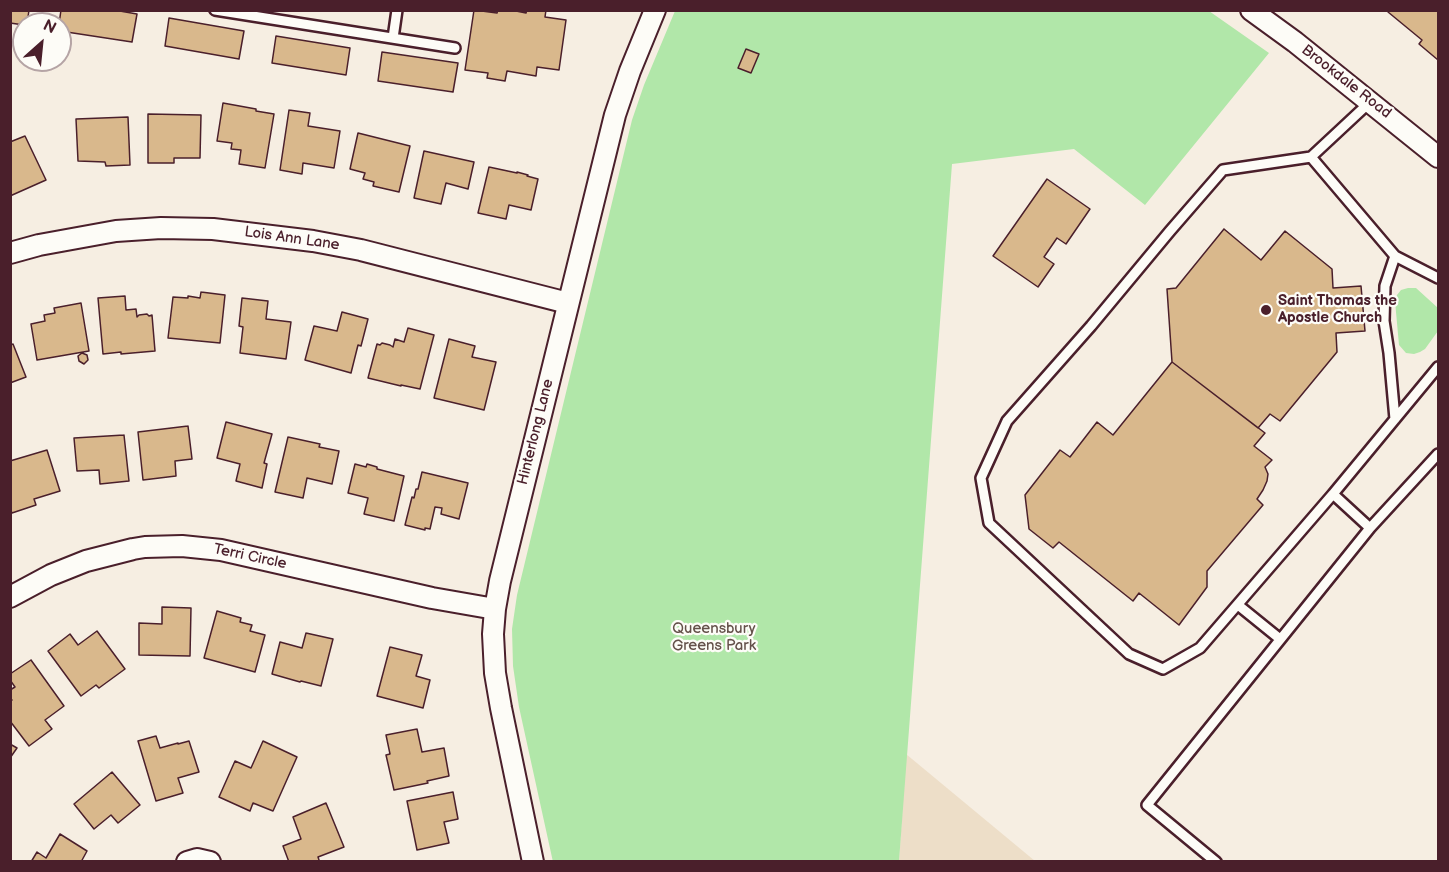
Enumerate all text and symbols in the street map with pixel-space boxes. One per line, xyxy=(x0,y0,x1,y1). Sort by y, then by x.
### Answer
north arrow xyxy=(12,12,72,72)
text: N xyxy=(40,16,59,38)
street label: Brookdale Road xyxy=(1297,41,1395,123)
street label: Lois Ann Lane xyxy=(243,223,341,255)
place label: Saint Thomas the Apostle Church xyxy=(1278,292,1397,327)
marker: Saint Thomas the Apostle Church xyxy=(1259,303,1273,317)
street label: Hinterlong Lane xyxy=(514,377,558,487)
street label: Terri Circle xyxy=(212,540,288,574)
park label: Queensbury Greens Park xyxy=(672,620,756,655)

